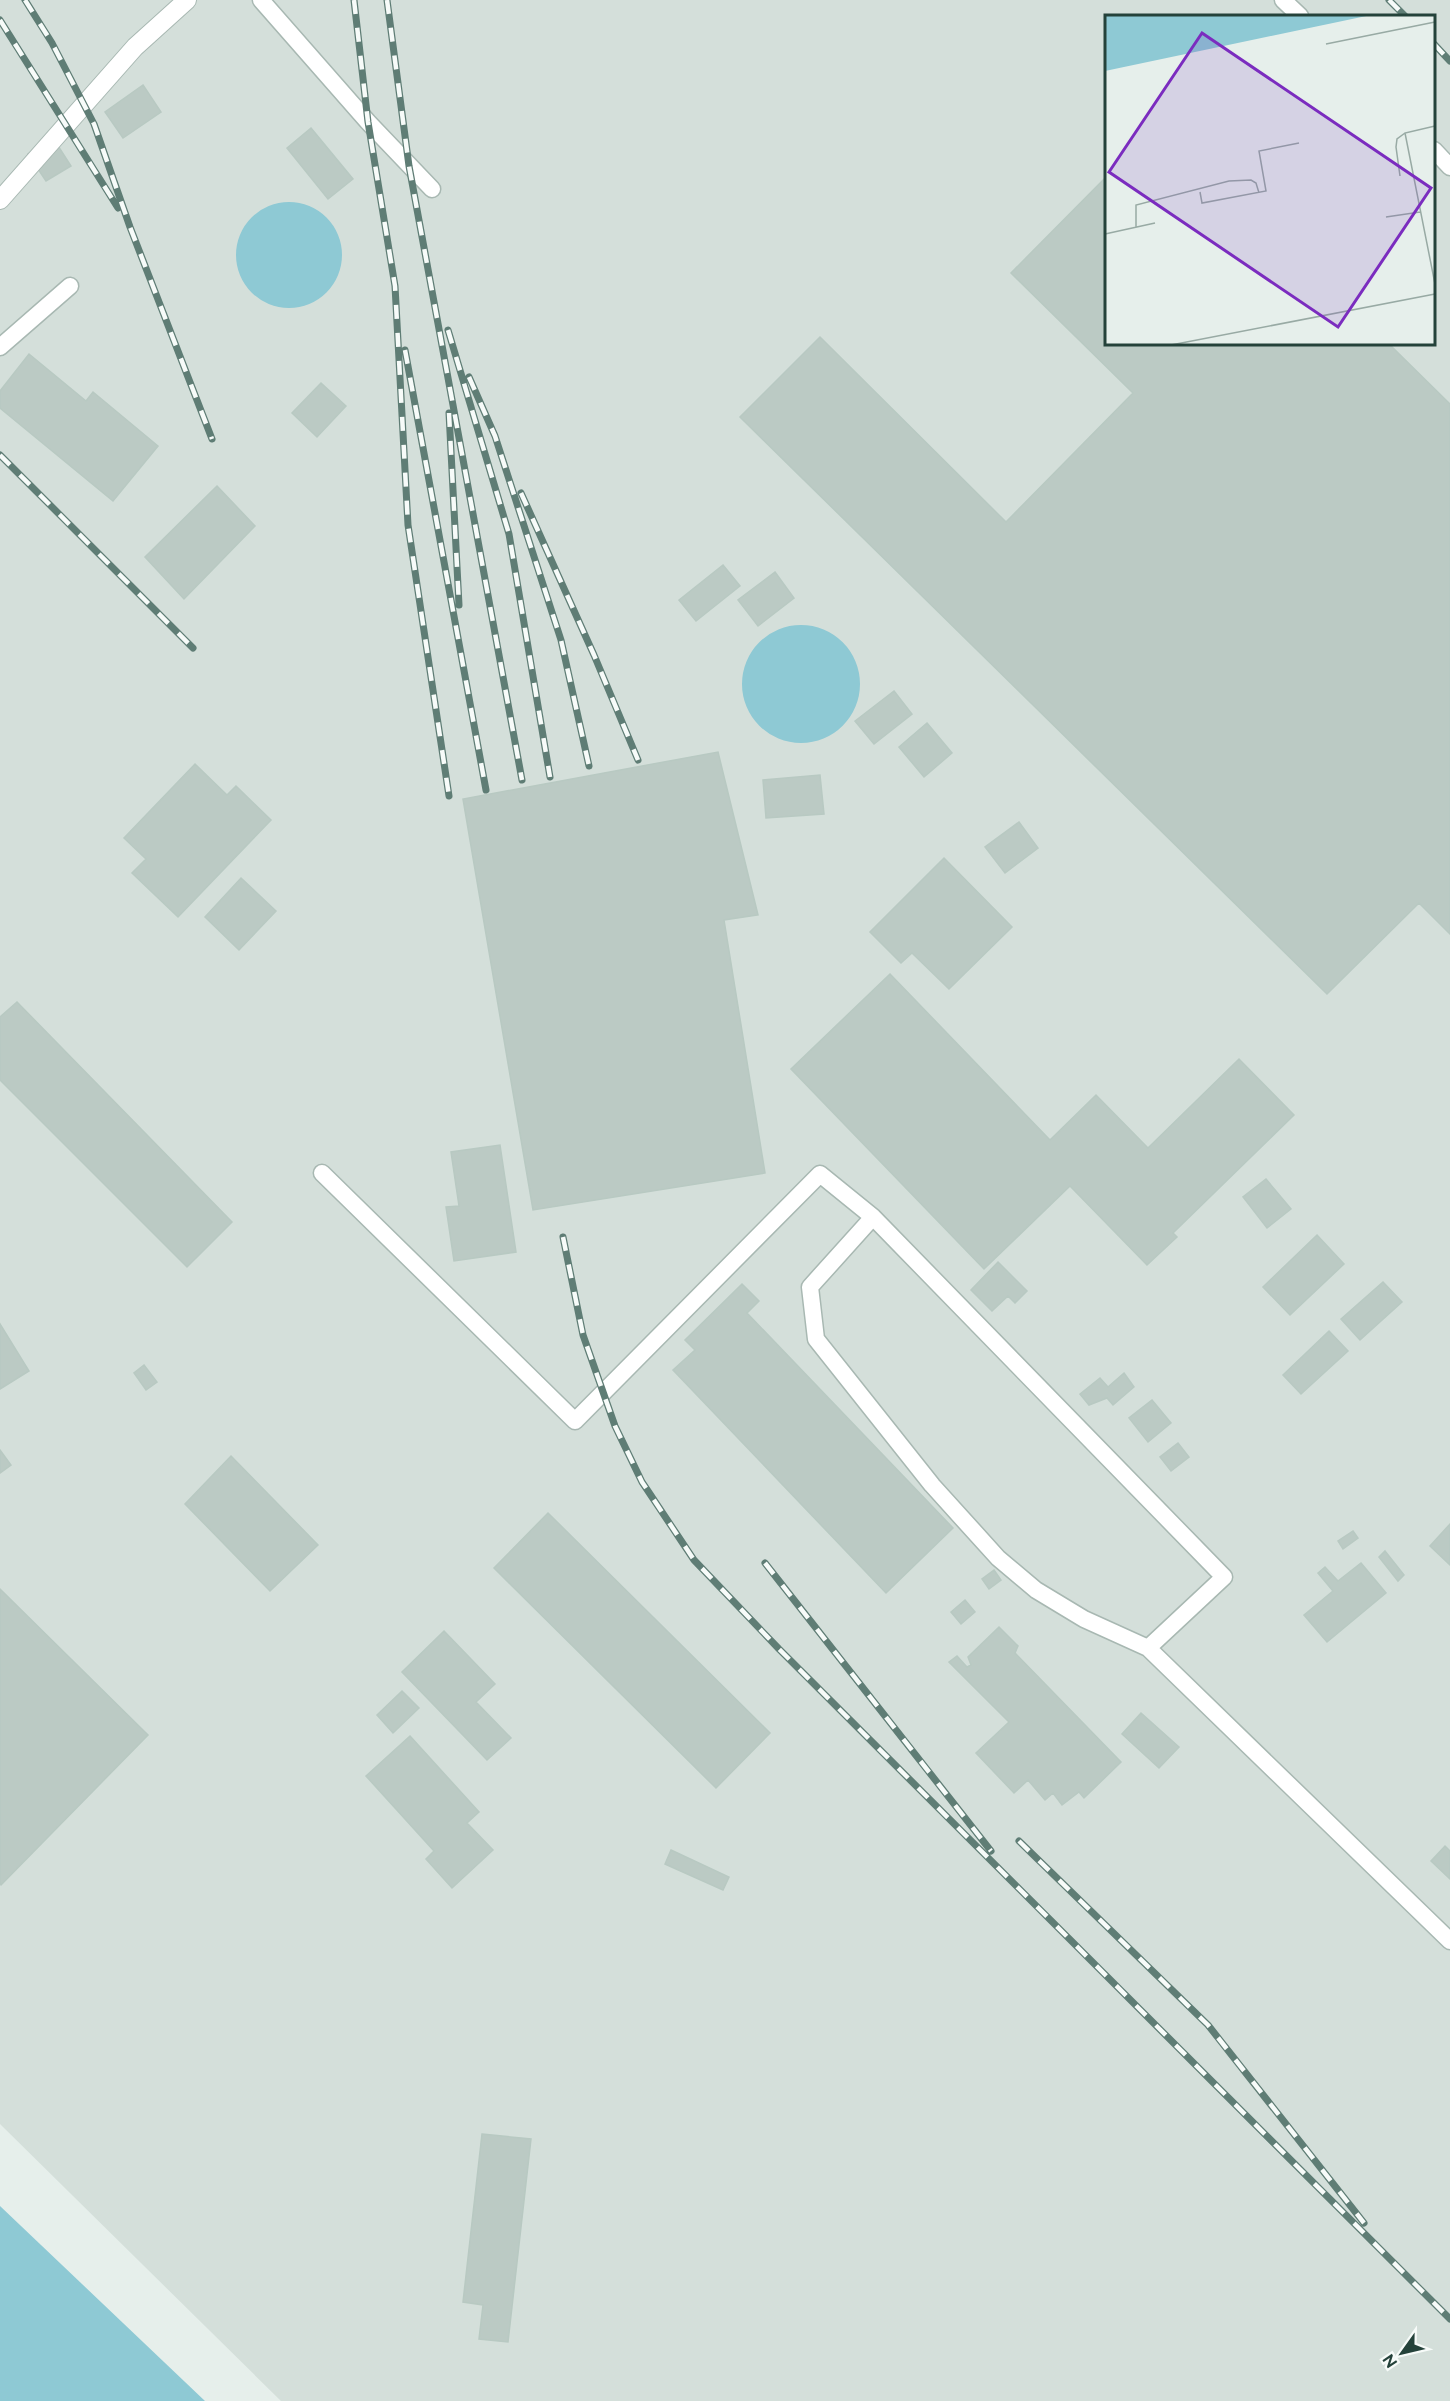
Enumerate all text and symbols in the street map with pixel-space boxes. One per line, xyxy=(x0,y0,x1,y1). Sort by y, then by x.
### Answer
inset map xyxy=(1105,15,1435,345)
north arrow xyxy=(1372,2323,1432,2383)
text: N xyxy=(1379,2351,1401,2371)

